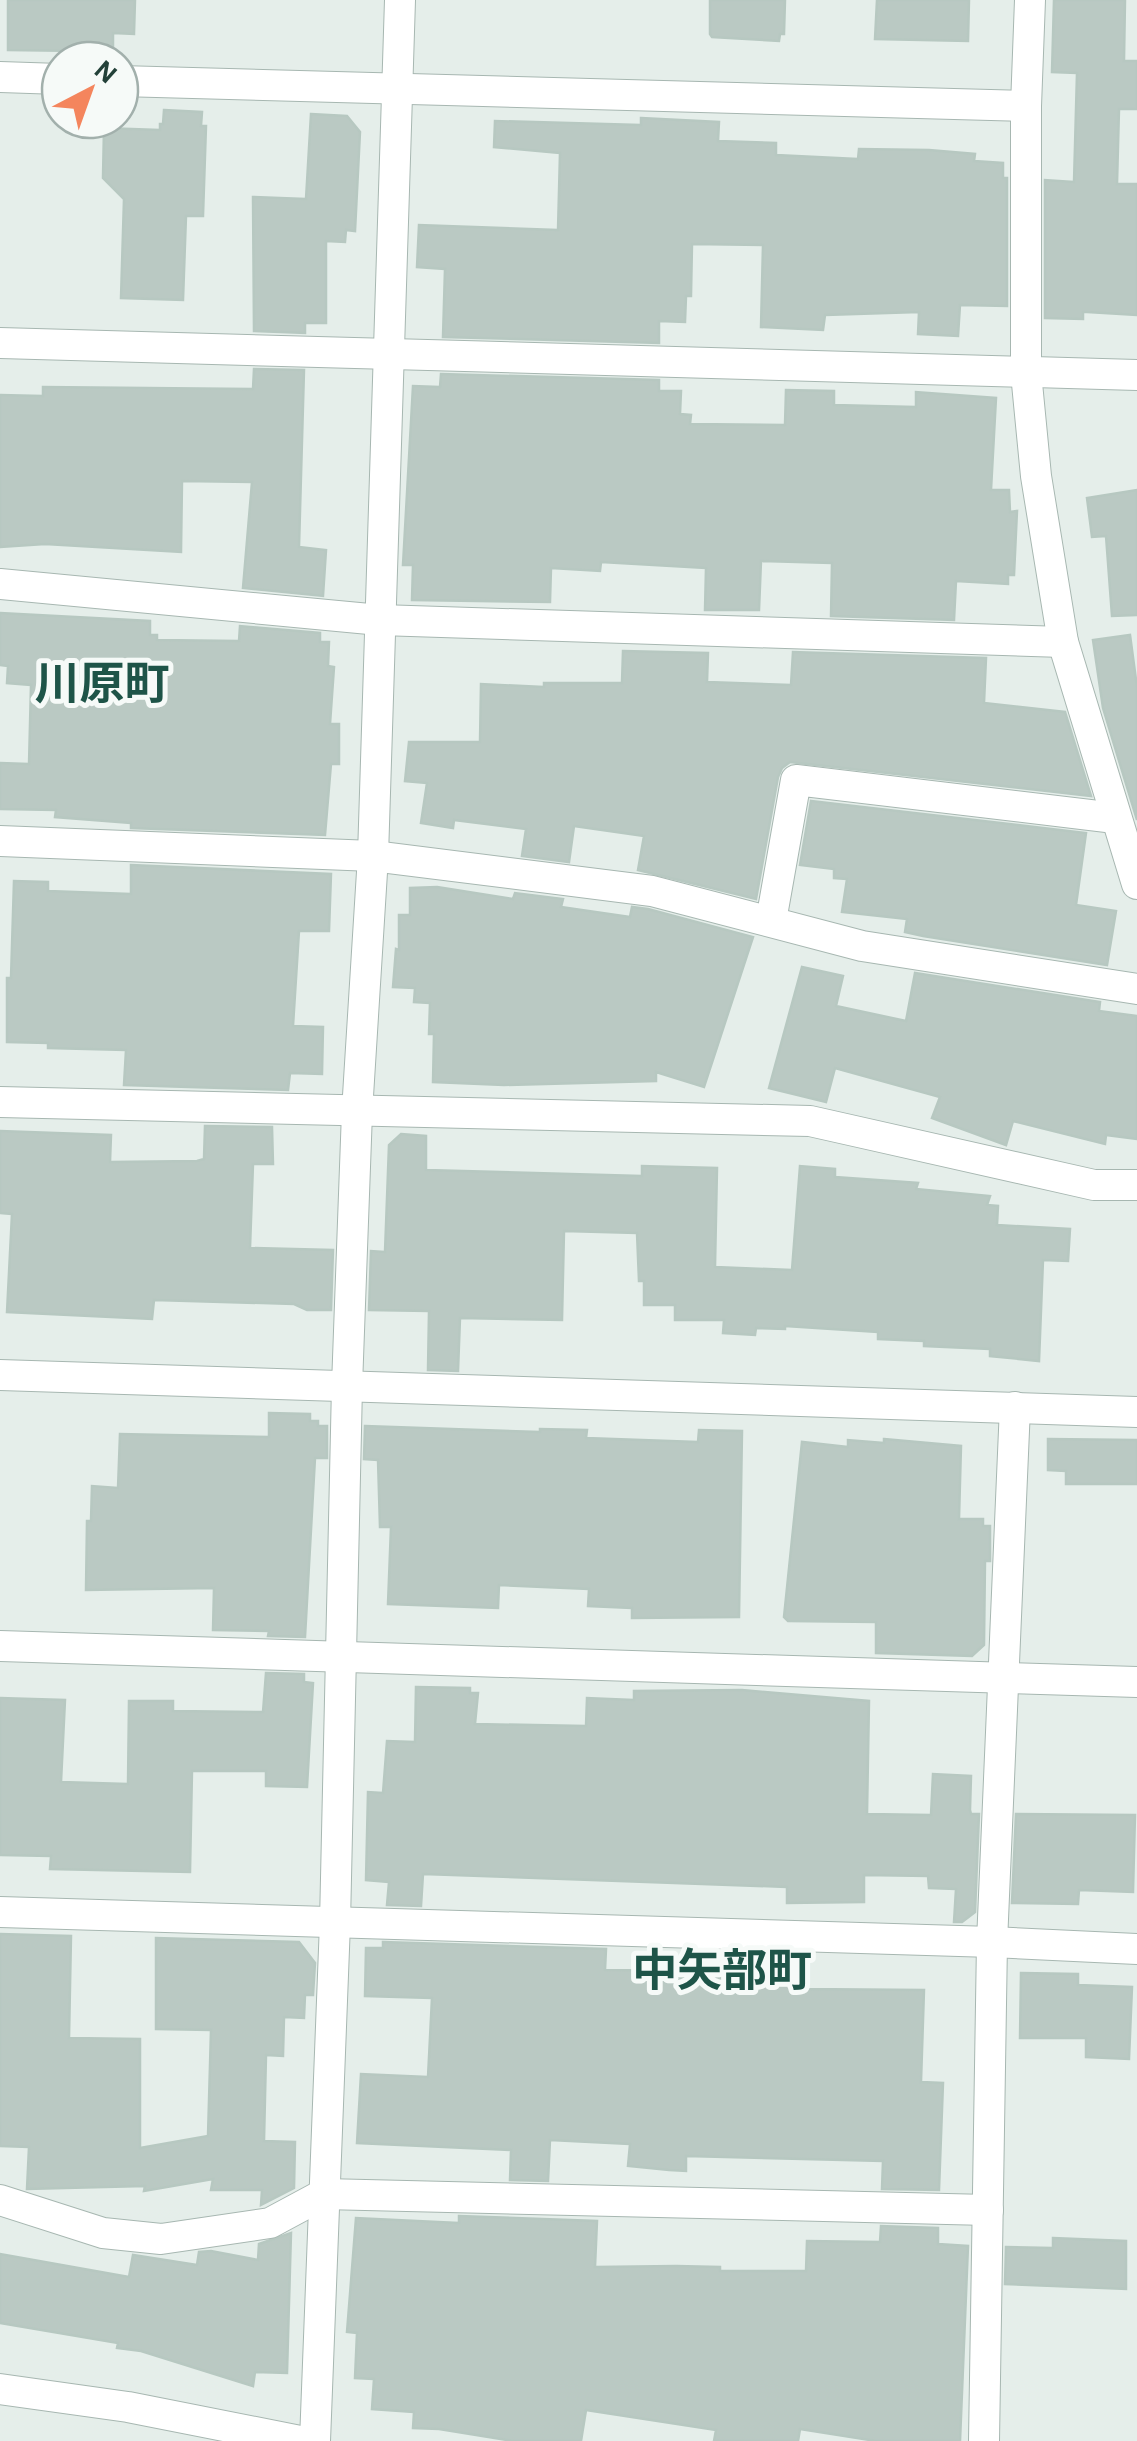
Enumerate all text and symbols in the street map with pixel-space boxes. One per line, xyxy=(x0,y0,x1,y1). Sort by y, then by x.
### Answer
north arrow xyxy=(40,40,140,140)
text: N xyxy=(89,56,122,90)
district label: 川原町 xyxy=(34,662,170,708)
district label: 中矢部町 xyxy=(632,1947,812,1995)

